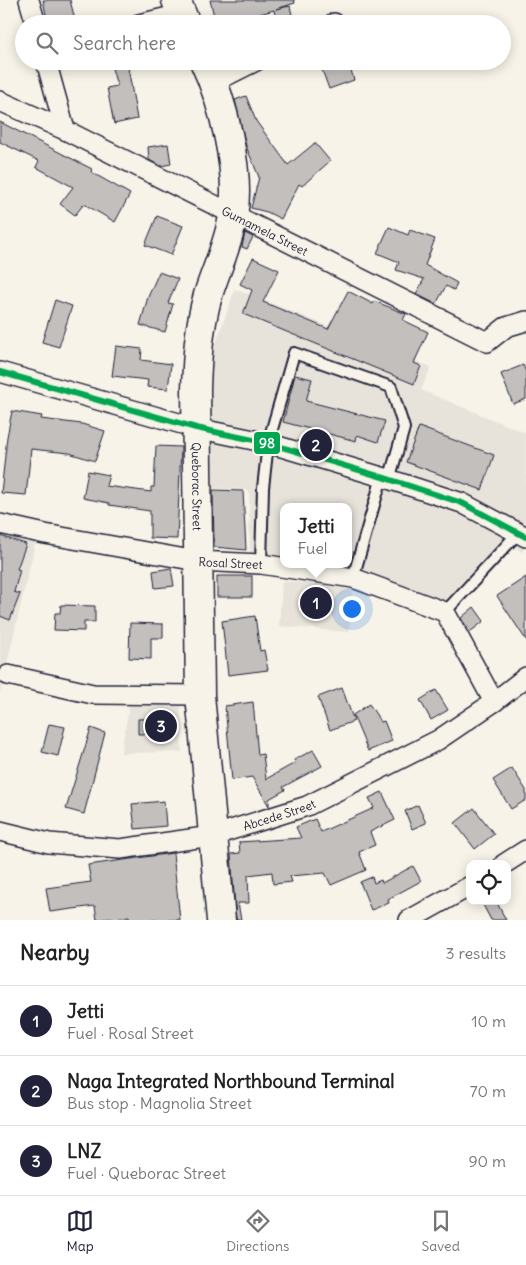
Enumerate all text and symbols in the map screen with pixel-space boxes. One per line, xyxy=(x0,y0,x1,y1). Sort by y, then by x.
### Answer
search box xyxy=(15,15,511,70)
icon: search xyxy=(33,29,61,57)
text: Search here xyxy=(73,31,176,55)
street label: Gumamela Street xyxy=(219,203,311,258)
pin: 2 xyxy=(300,426,332,464)
line badge: 98 xyxy=(253,431,281,455)
text: 98 xyxy=(259,434,275,452)
street label: Queborac Street xyxy=(189,442,205,531)
popup xyxy=(280,503,352,568)
text: Jetti xyxy=(298,514,334,538)
text: Fuel xyxy=(298,538,327,558)
street label: Rosal Street xyxy=(198,554,263,572)
pin: 1 xyxy=(300,584,332,622)
your location xyxy=(339,596,365,622)
pin: 3 xyxy=(145,707,177,745)
street label: Abcede Street xyxy=(241,796,318,833)
map controls xyxy=(466,860,511,905)
button: locate xyxy=(466,860,511,905)
text: Nearby xyxy=(20,939,90,966)
text: 3 results xyxy=(446,943,506,963)
text: Jetti xyxy=(67,999,104,1023)
text: 1 xyxy=(33,1011,39,1031)
text: 10 m xyxy=(471,1011,506,1031)
text: Fuel · Rosal Street xyxy=(67,1023,194,1043)
text: Naga Integrated Northbound Terminal xyxy=(67,1069,395,1093)
text: 2 xyxy=(32,1081,40,1101)
text: 70 m xyxy=(470,1081,506,1101)
text: Bus stop · Magnolia Street xyxy=(67,1093,252,1113)
text: LNZ xyxy=(67,1139,101,1163)
text: 3 xyxy=(31,1151,41,1171)
text: 90 m xyxy=(468,1151,506,1171)
text: Fuel · Queborac Street xyxy=(67,1163,226,1183)
tab: Map xyxy=(66,1207,94,1255)
tab: Directions xyxy=(226,1207,289,1255)
tab: Saved xyxy=(422,1207,460,1255)

